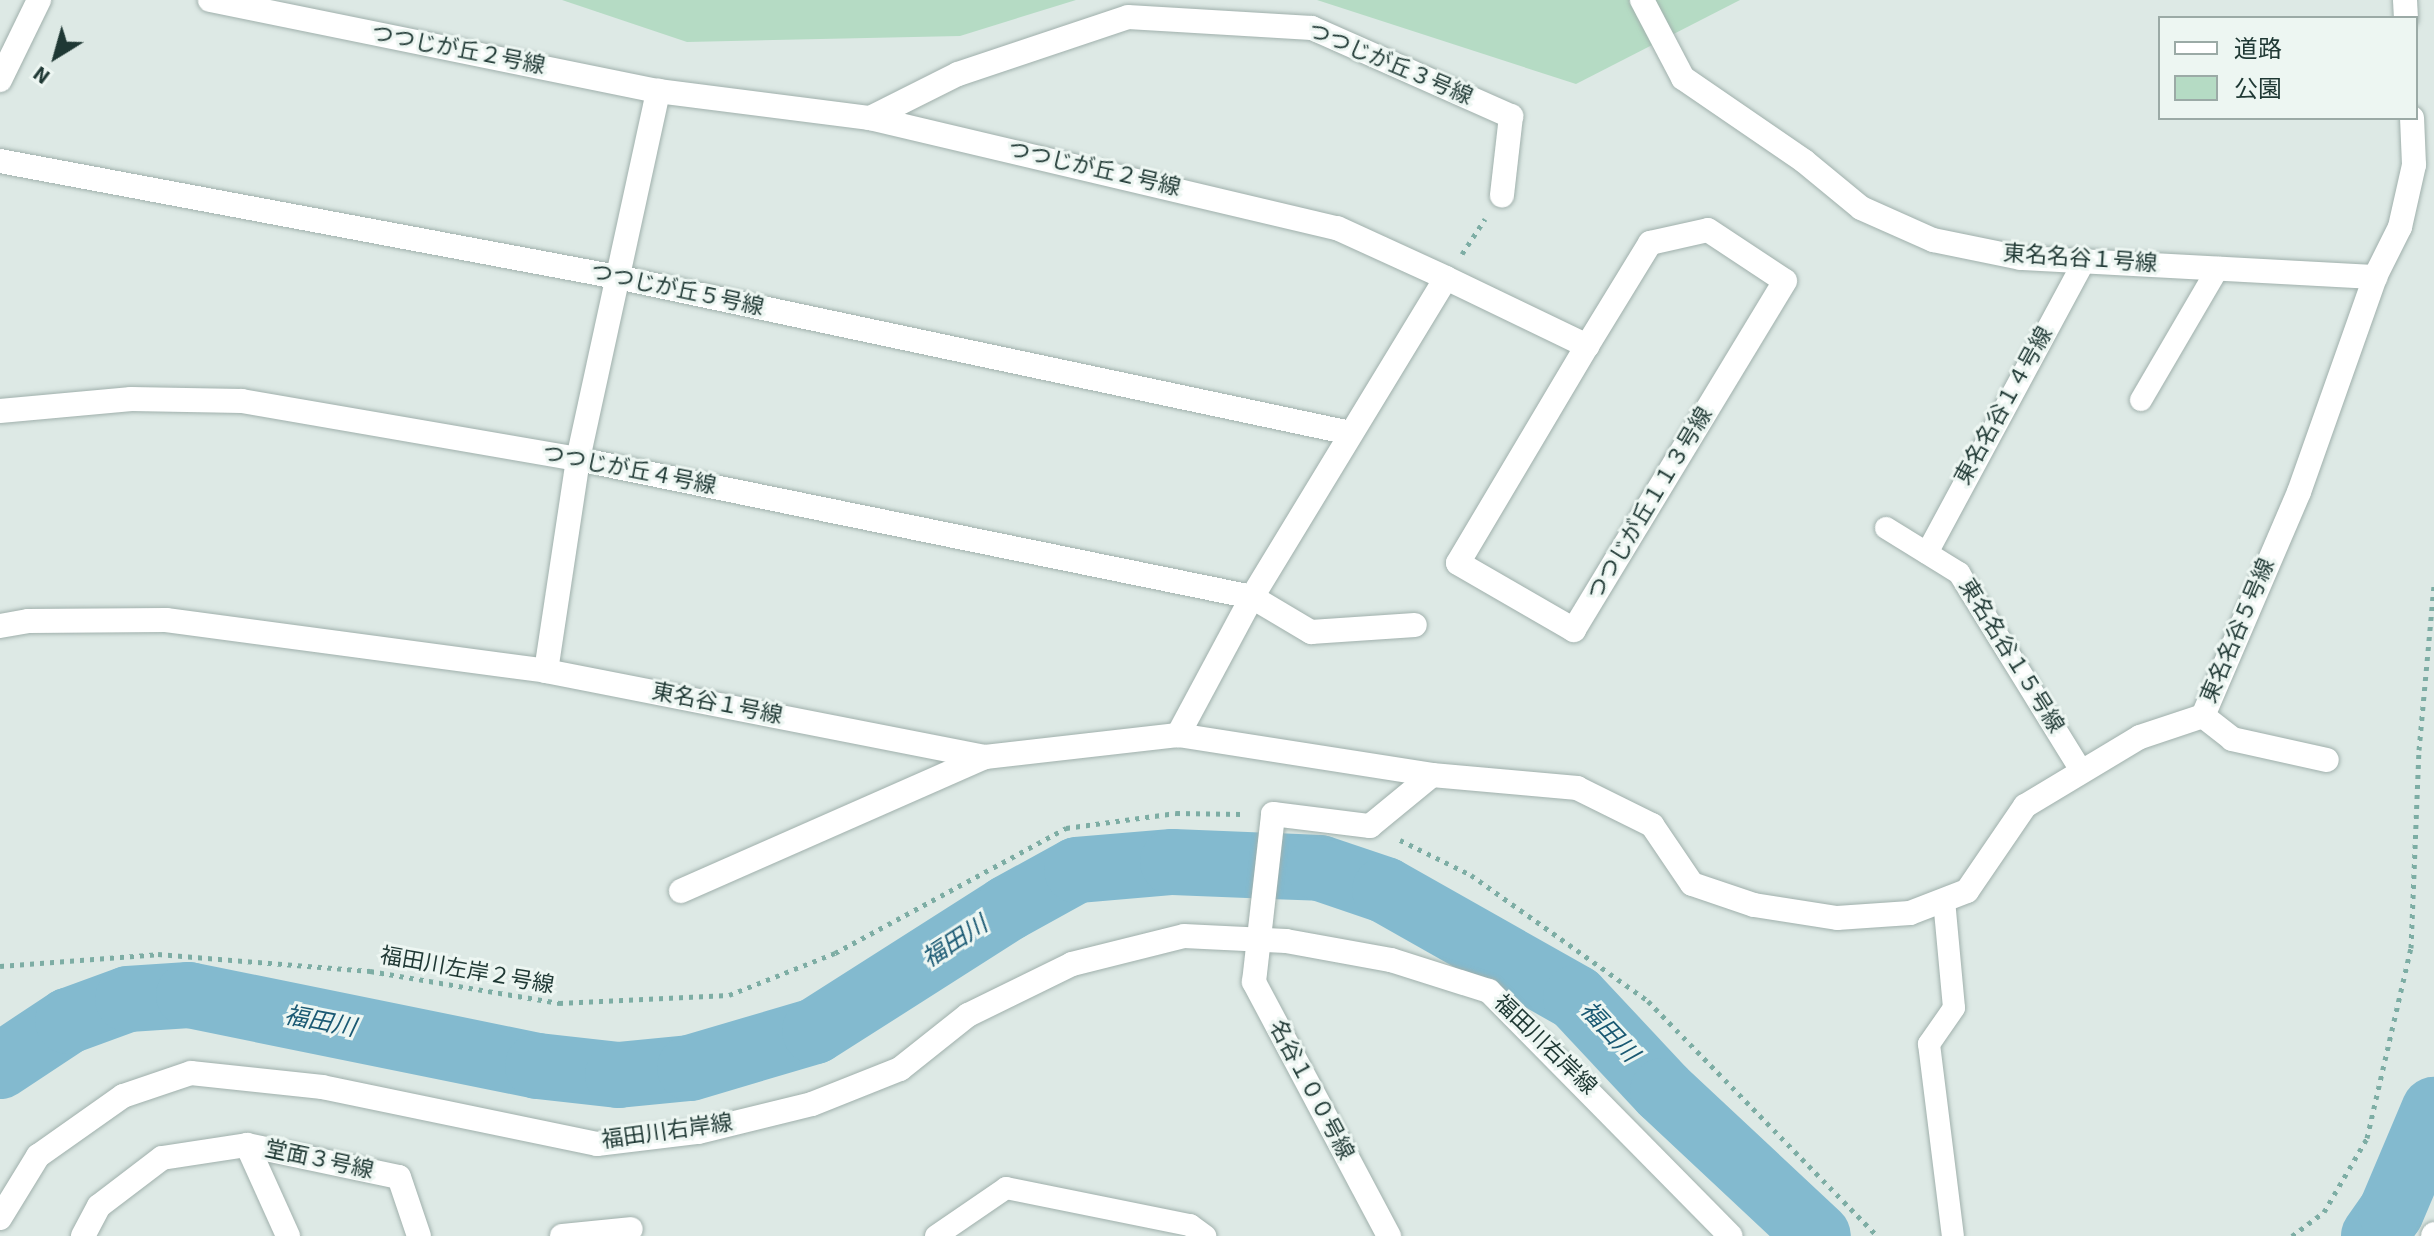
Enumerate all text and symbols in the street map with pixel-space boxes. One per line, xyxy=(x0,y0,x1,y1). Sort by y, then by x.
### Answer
north arrow xyxy=(16,16,96,96)
legend xyxy=(2158,16,2418,120)
street label: つつじが丘３号線 xyxy=(1304,17,1476,111)
street label: つつじが丘２号線 xyxy=(369,20,547,80)
text: 道路 xyxy=(2234,32,2282,67)
text: N xyxy=(26,58,57,92)
text: 公園 xyxy=(2234,72,2282,107)
street label: つつじが丘２号線 xyxy=(1005,136,1183,202)
street label: 東名名谷１号線 xyxy=(2002,240,2158,278)
street label: つつじが丘５号線 xyxy=(588,259,766,321)
street label: 東名名谷１４号線 xyxy=(1950,323,2058,489)
street label: つつじが丘１１３号線 xyxy=(1582,403,1718,605)
street label: つつじが丘４号線 xyxy=(540,440,718,500)
street label: 東名名谷５号線 xyxy=(2196,555,2280,707)
street label: 東名名谷１５号線 xyxy=(1953,574,2069,738)
street label: 東名谷１号線 xyxy=(650,678,784,730)
water label: 福田川 xyxy=(917,910,993,974)
street label: 福田川左岸２号線 xyxy=(378,943,556,999)
street label: 福田川右岸線 xyxy=(1488,990,1602,1100)
water label: 福田川 xyxy=(1574,996,1644,1068)
water label: 福田川 xyxy=(282,1001,358,1043)
street label: 名谷１００号線 xyxy=(1263,1016,1359,1164)
street label: 福田川右岸線 xyxy=(600,1110,734,1154)
street label: 堂面３号線 xyxy=(262,1136,376,1184)

